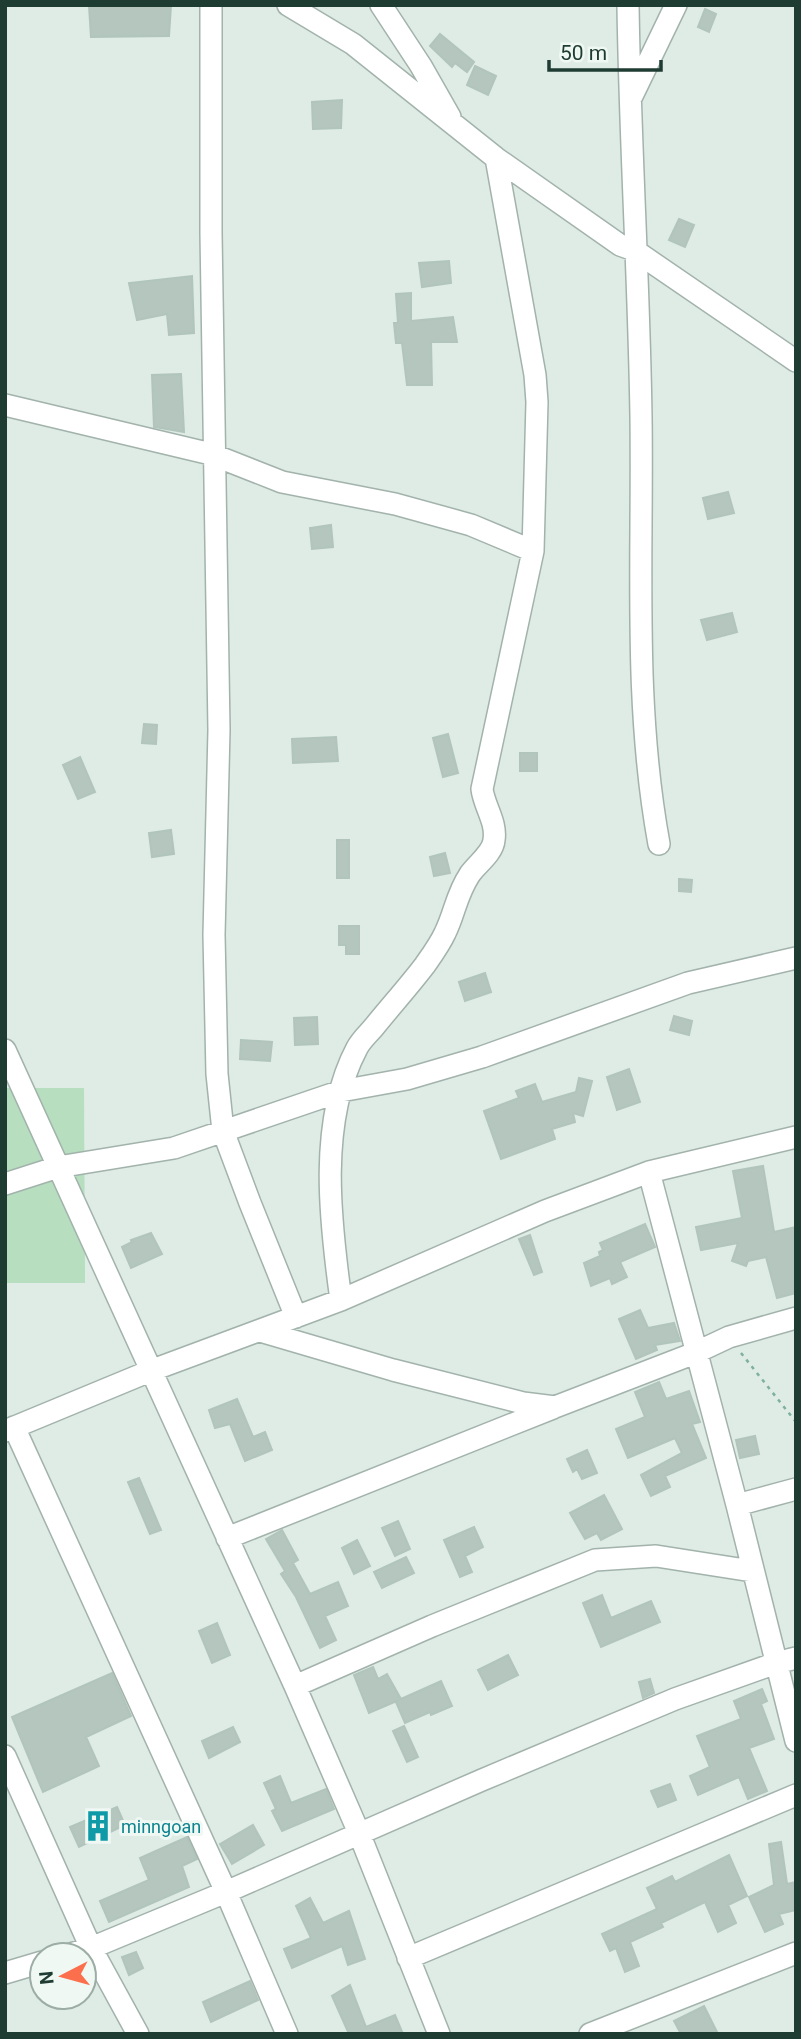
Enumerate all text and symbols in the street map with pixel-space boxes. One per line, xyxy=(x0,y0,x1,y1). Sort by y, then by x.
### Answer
scale bar xyxy=(549,28,661,72)
text: 50 m xyxy=(560,41,607,65)
building icon: minngoan xyxy=(81,1809,115,1843)
place label: minngoan xyxy=(121,1816,201,1837)
north arrow xyxy=(28,1941,98,2011)
text: N xyxy=(34,1970,59,1986)

